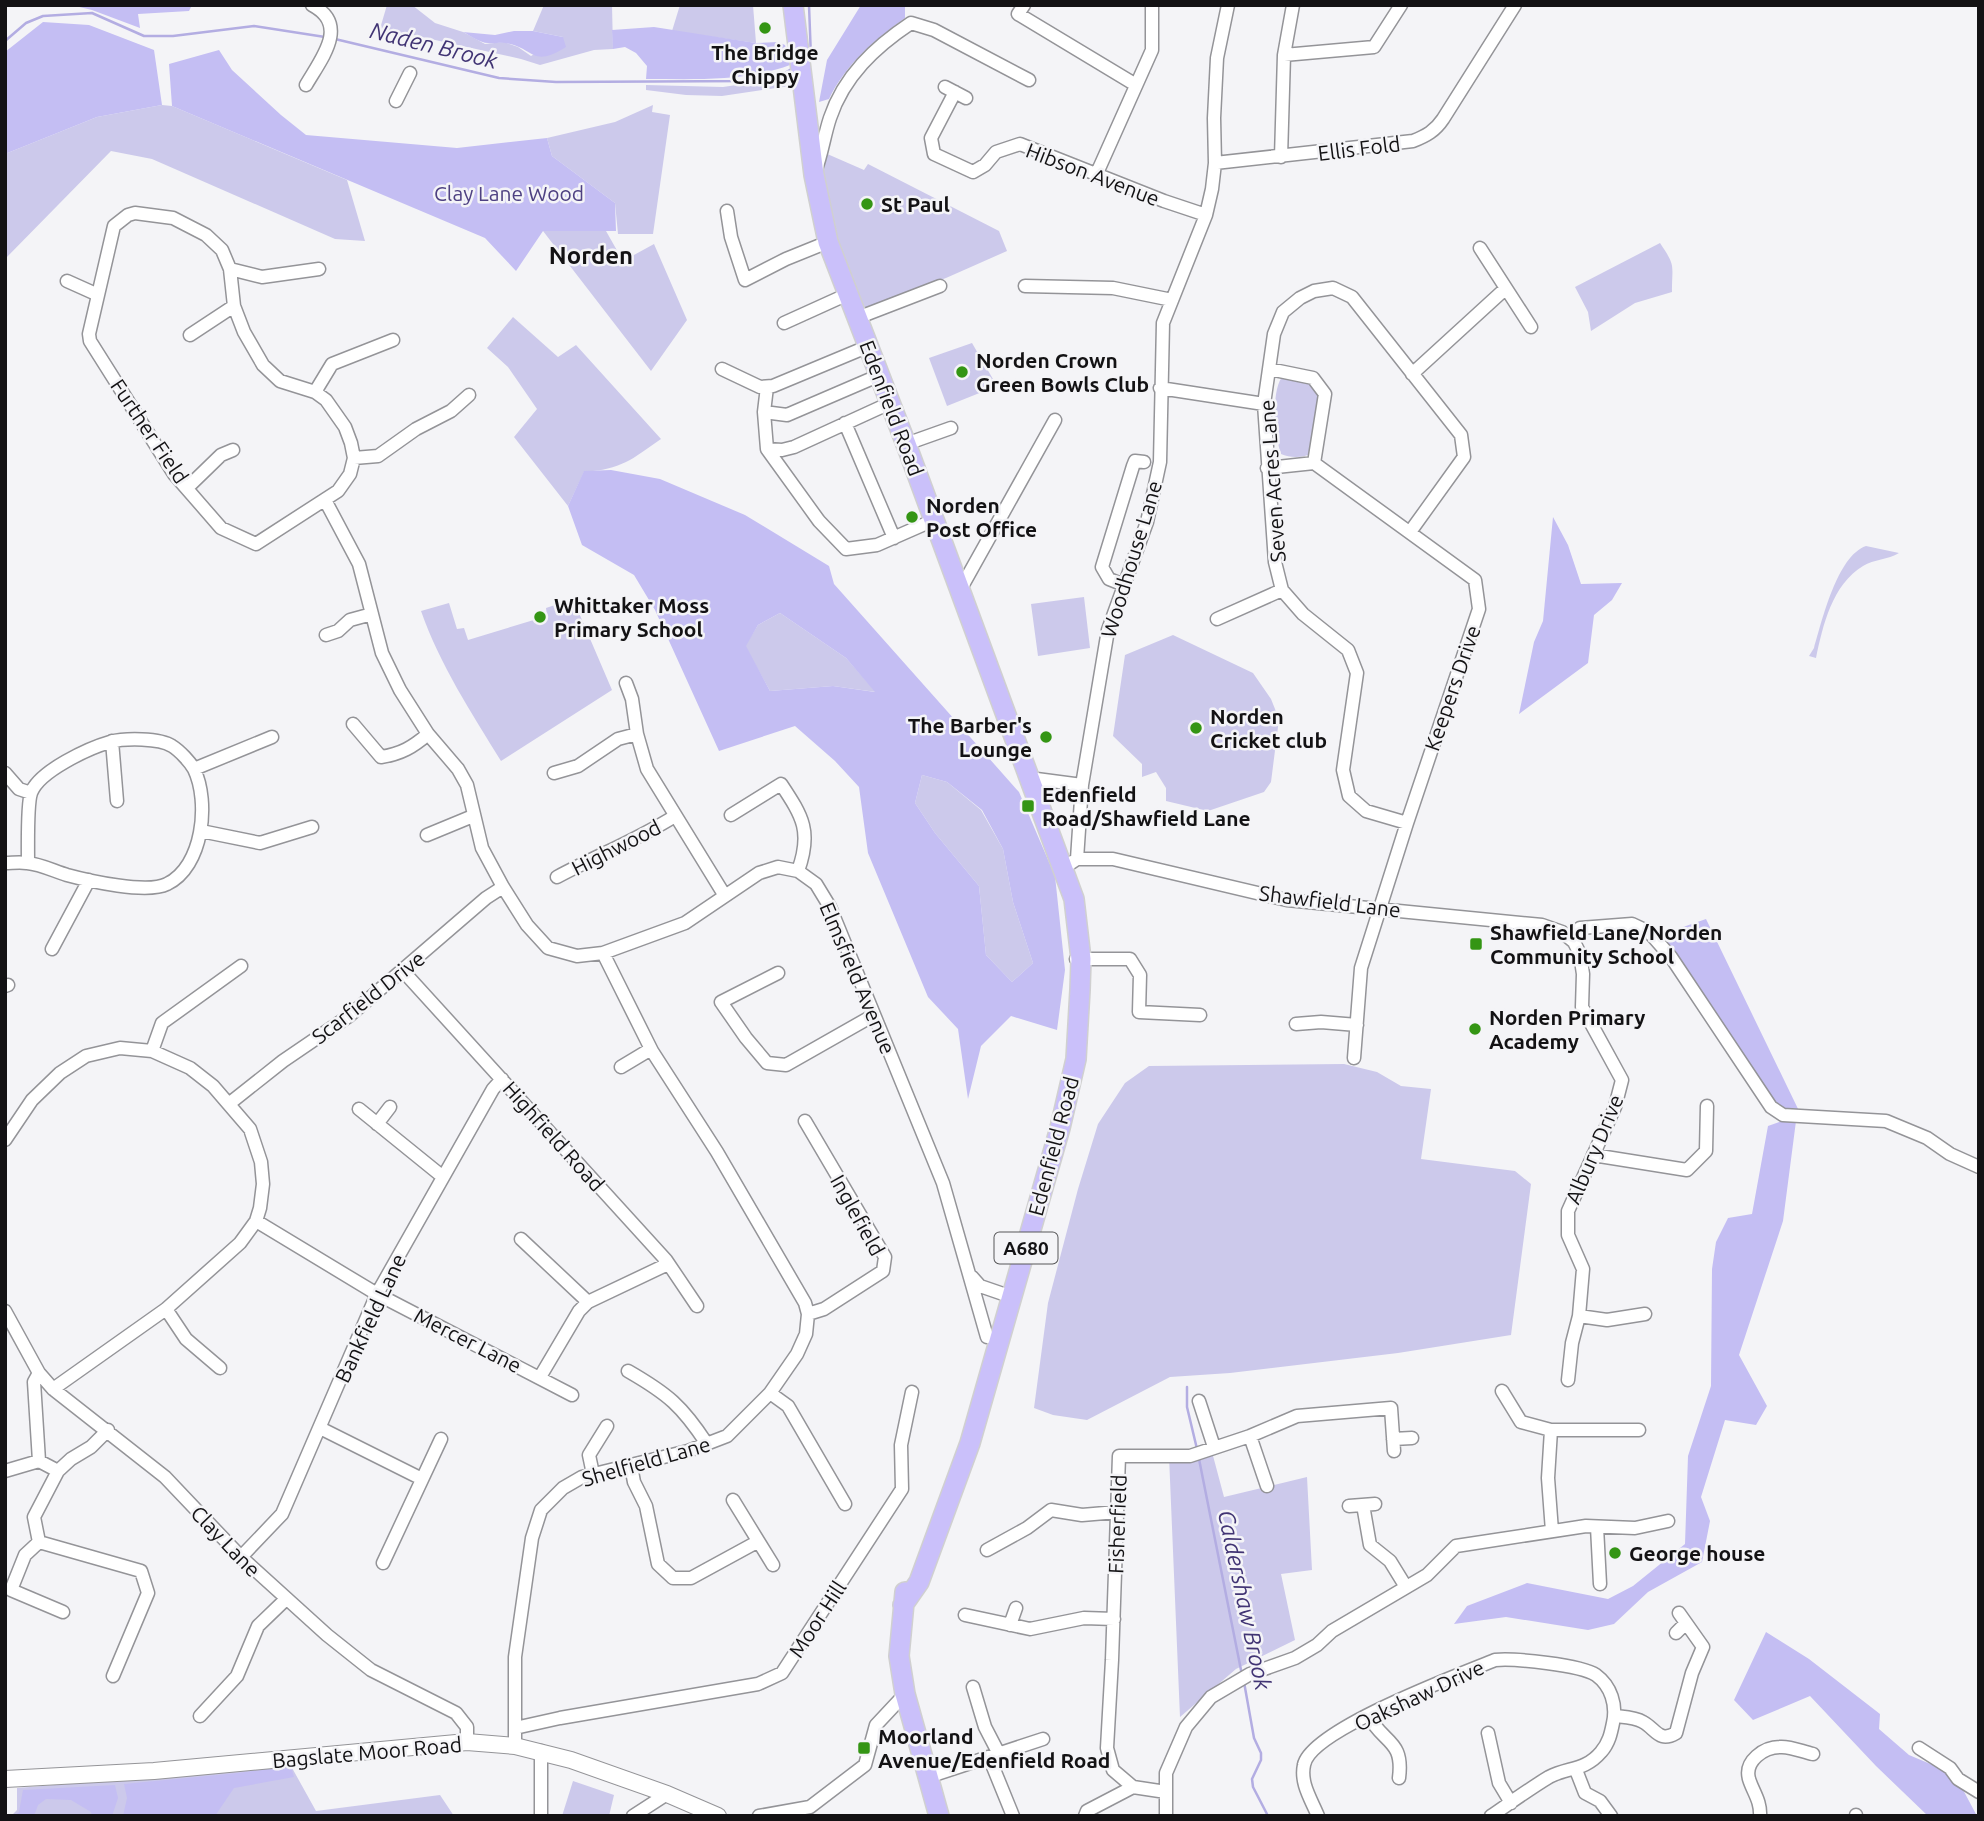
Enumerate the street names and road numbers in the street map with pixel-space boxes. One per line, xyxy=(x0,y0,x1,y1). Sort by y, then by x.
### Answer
street label: Ellis Fold xyxy=(1316,131,1402,165)
street label: Hibson Avenue xyxy=(1023,138,1163,210)
street label: Edenfield Road xyxy=(855,337,929,479)
street label: Further Field xyxy=(106,374,194,488)
street label: Seven Acres Lane xyxy=(1254,399,1290,563)
street label: Woodhouse Lane xyxy=(1096,478,1166,640)
street label: Keepers Drive xyxy=(1419,622,1485,754)
street label: Highwood xyxy=(567,814,665,880)
street label: Shawfield Lane xyxy=(1258,880,1402,922)
street label: Elmsfield Avenue xyxy=(815,898,901,1058)
street label: Scarfield Drive xyxy=(307,946,429,1048)
street label: Edenfield Road xyxy=(1023,1074,1083,1218)
street label: Highfield Road xyxy=(498,1076,610,1196)
street label: Albury Drive xyxy=(1560,1091,1628,1207)
street label: Inglefield xyxy=(826,1170,890,1260)
road number: A680 xyxy=(995,1232,1058,1264)
street label: Bankfield Lane xyxy=(330,1250,410,1386)
street label: Mercer Lane xyxy=(410,1303,526,1377)
street label: Shelfield Lane xyxy=(579,1431,713,1491)
street label: Fisherfield xyxy=(1103,1474,1131,1574)
street label: Clay Lane xyxy=(186,1501,266,1581)
street label: Moor Hill xyxy=(783,1576,851,1662)
street label: Oakshaw Drive xyxy=(1350,1654,1488,1736)
street label: Bagslate Moor Road xyxy=(271,1732,463,1772)

